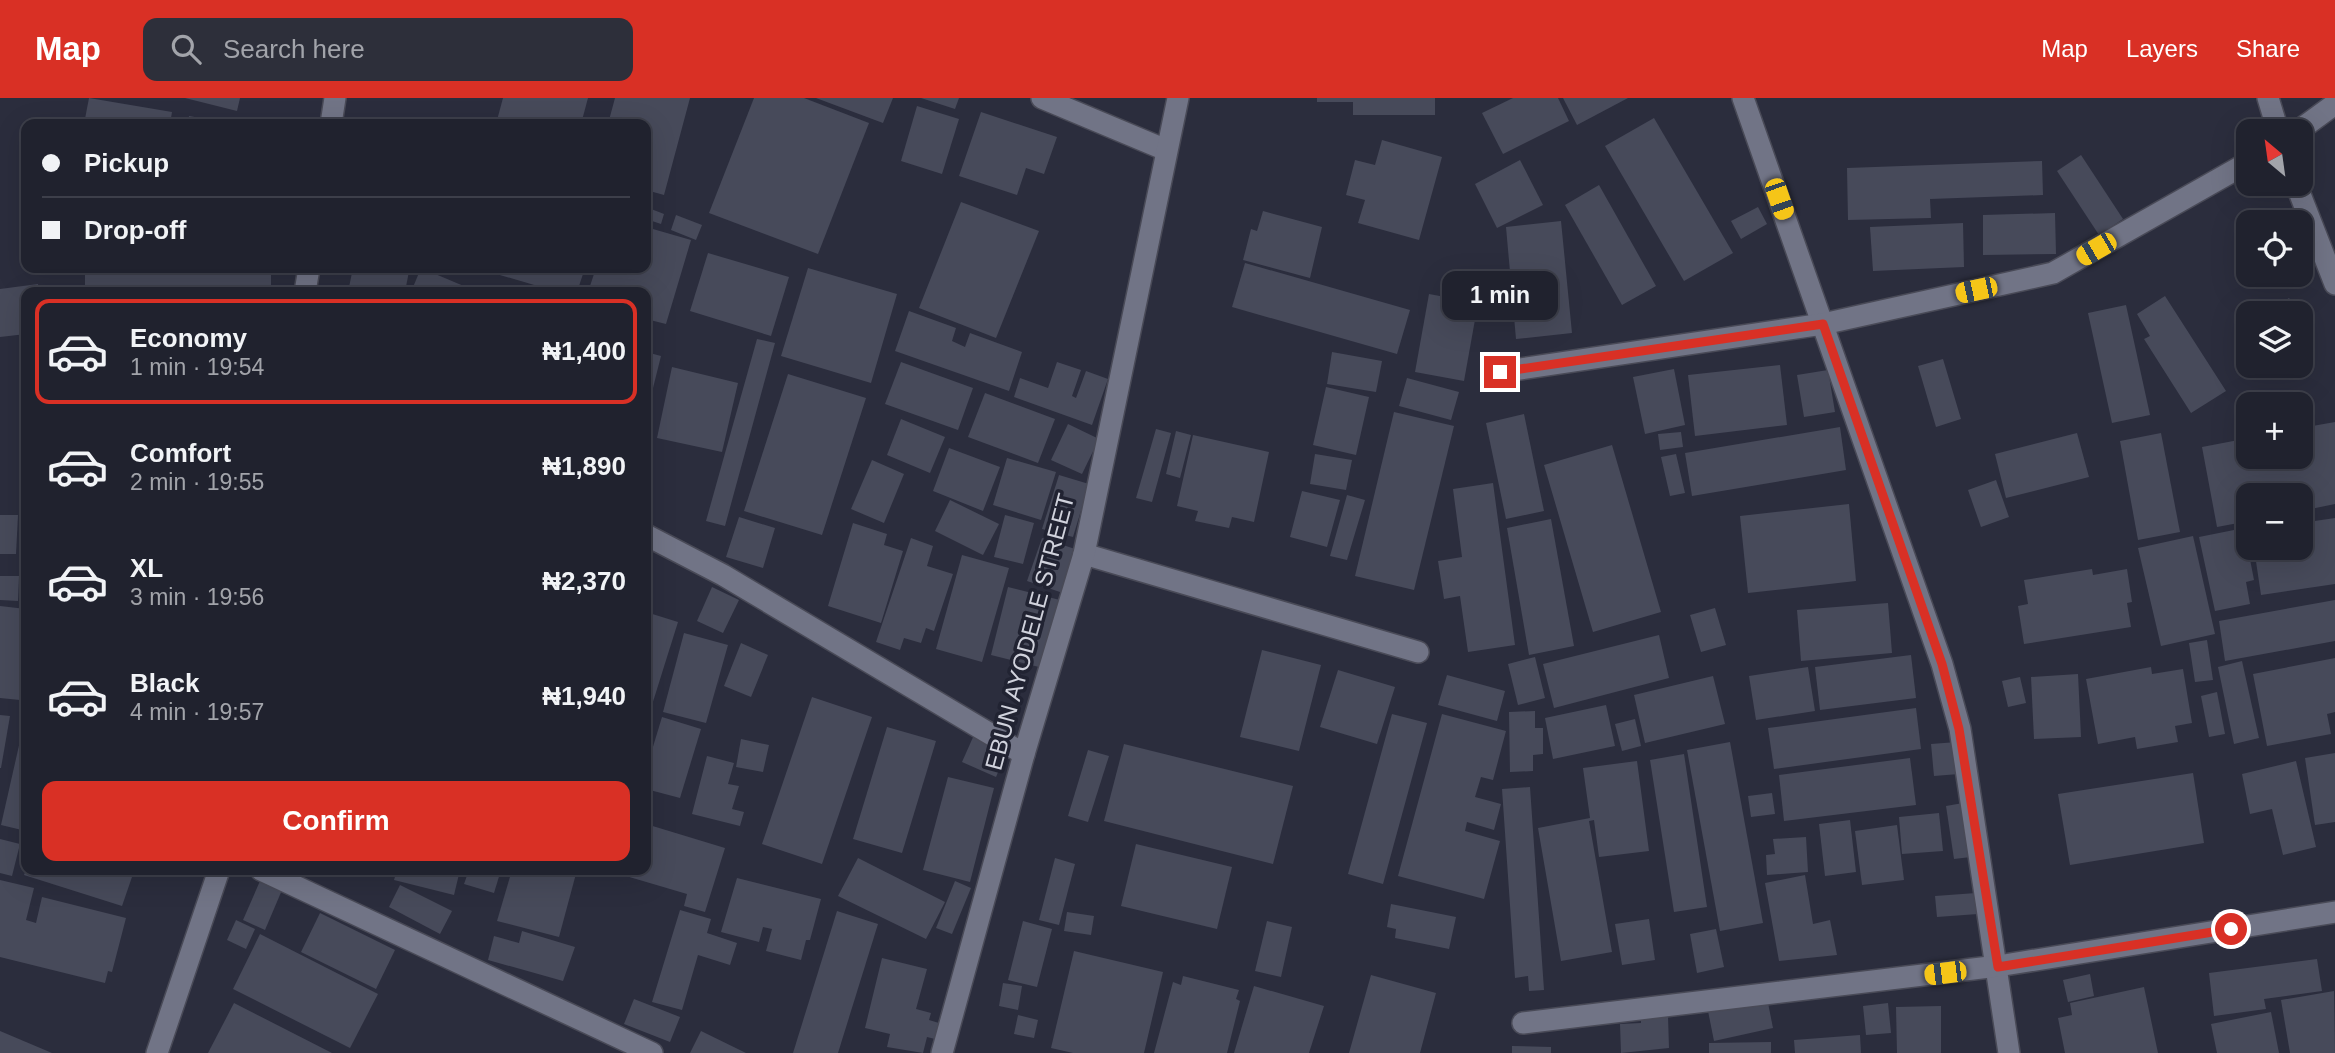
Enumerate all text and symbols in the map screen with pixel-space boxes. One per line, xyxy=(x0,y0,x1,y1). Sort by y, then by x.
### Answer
search box xyxy=(143,18,633,81)
text: Map xyxy=(35,30,101,67)
icon: search xyxy=(167,30,205,68)
text: Search here xyxy=(223,34,365,64)
text: Map xyxy=(2041,35,2088,62)
text: Layers xyxy=(2126,35,2198,62)
text: Share xyxy=(2236,35,2300,62)
north arrow xyxy=(2236,119,2314,196)
map controls xyxy=(2236,119,2313,560)
text: Pickup xyxy=(84,148,169,178)
car xyxy=(1763,176,1796,222)
button: locate xyxy=(2236,210,2313,287)
text: Drop-off xyxy=(84,215,187,245)
car xyxy=(2073,229,2120,269)
callout: 1 min xyxy=(1442,271,1558,320)
car xyxy=(1954,275,1999,305)
text: 1 min xyxy=(1470,282,1530,308)
button: layers xyxy=(2236,301,2313,378)
icon: car xyxy=(46,320,109,383)
text: Economy xyxy=(130,323,247,353)
text: ₦1,400 xyxy=(542,336,626,366)
text: 1 min · 19:54 xyxy=(130,354,264,380)
route end xyxy=(1484,356,1516,388)
button: + xyxy=(2236,392,2313,469)
icon: car xyxy=(46,435,109,498)
text: Comfort xyxy=(130,438,231,468)
text: ₦1,890 xyxy=(542,451,626,481)
text: 2 min · 19:55 xyxy=(130,469,264,495)
button: − xyxy=(2236,483,2313,560)
street label: EBUN AYODELE STREET xyxy=(980,490,1080,773)
icon: car xyxy=(46,550,109,613)
text: XL xyxy=(130,553,163,583)
text: ₦2,370 xyxy=(542,566,626,596)
text: 3 min · 19:56 xyxy=(130,584,264,610)
icon: car xyxy=(46,665,109,728)
text: Black xyxy=(130,668,199,698)
text: ₦1,940 xyxy=(542,681,626,711)
text: 4 min · 19:57 xyxy=(130,699,264,725)
button: Confirm xyxy=(42,781,630,861)
route start xyxy=(2215,913,2247,945)
car xyxy=(1923,960,1968,986)

